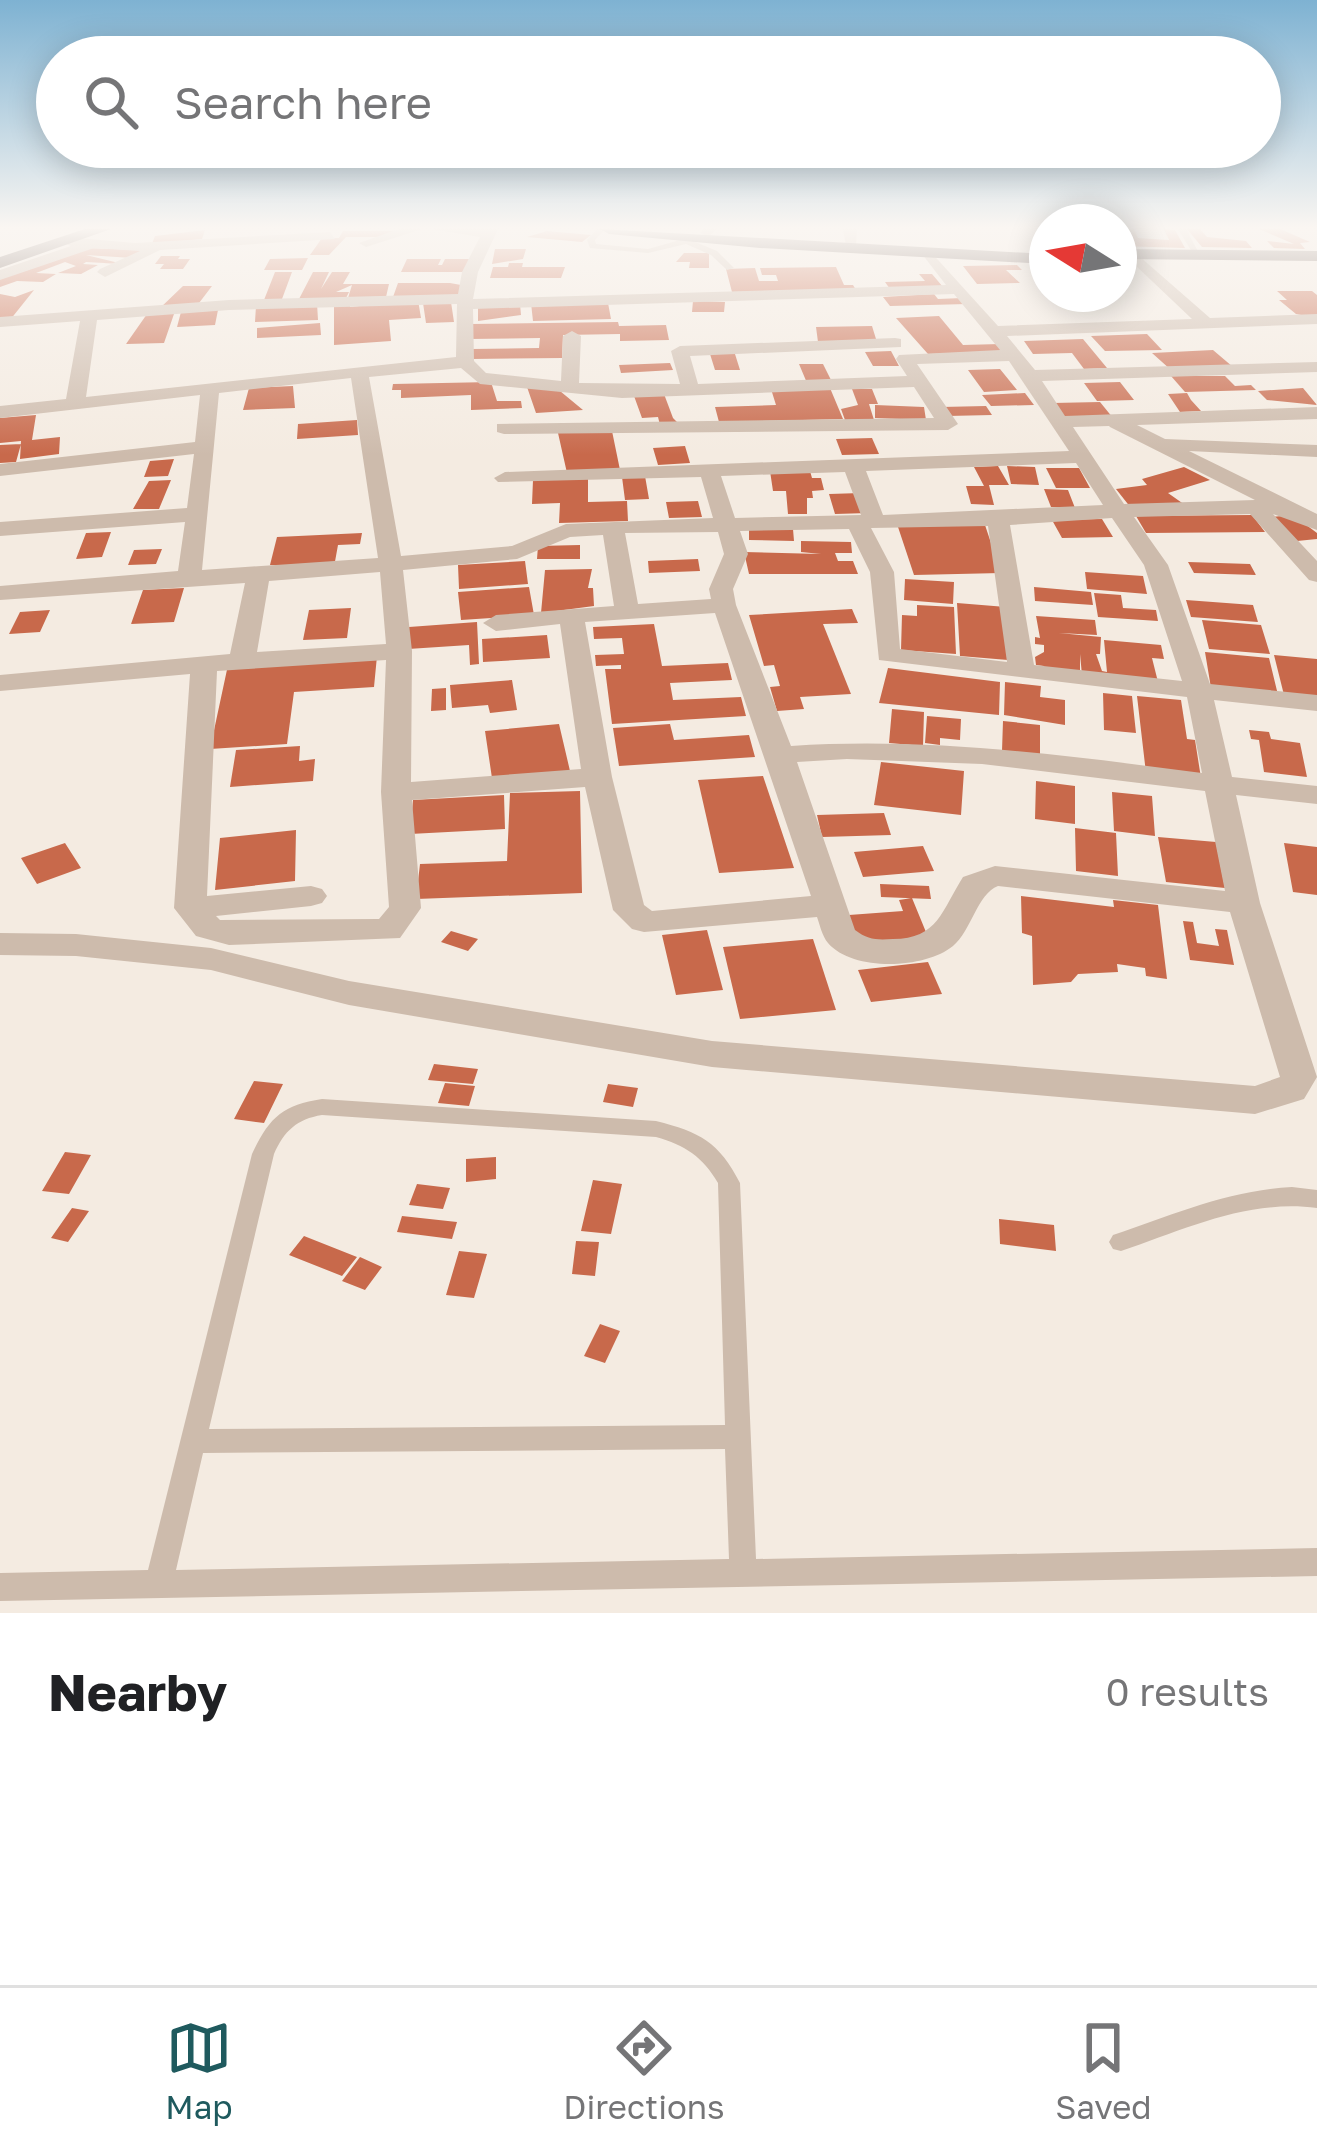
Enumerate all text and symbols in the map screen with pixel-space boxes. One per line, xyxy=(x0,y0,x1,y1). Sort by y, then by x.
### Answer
search box xyxy=(36,36,1281,168)
icon: search xyxy=(78,69,144,135)
text: Search here xyxy=(174,75,432,129)
north arrow xyxy=(1029,204,1137,312)
text: Nearby xyxy=(48,1661,227,1722)
text: 0 results xyxy=(1105,1668,1269,1715)
tab: Map xyxy=(165,2015,233,2126)
tab: Directions xyxy=(563,2015,725,2126)
tab: Saved xyxy=(1055,2015,1152,2126)

